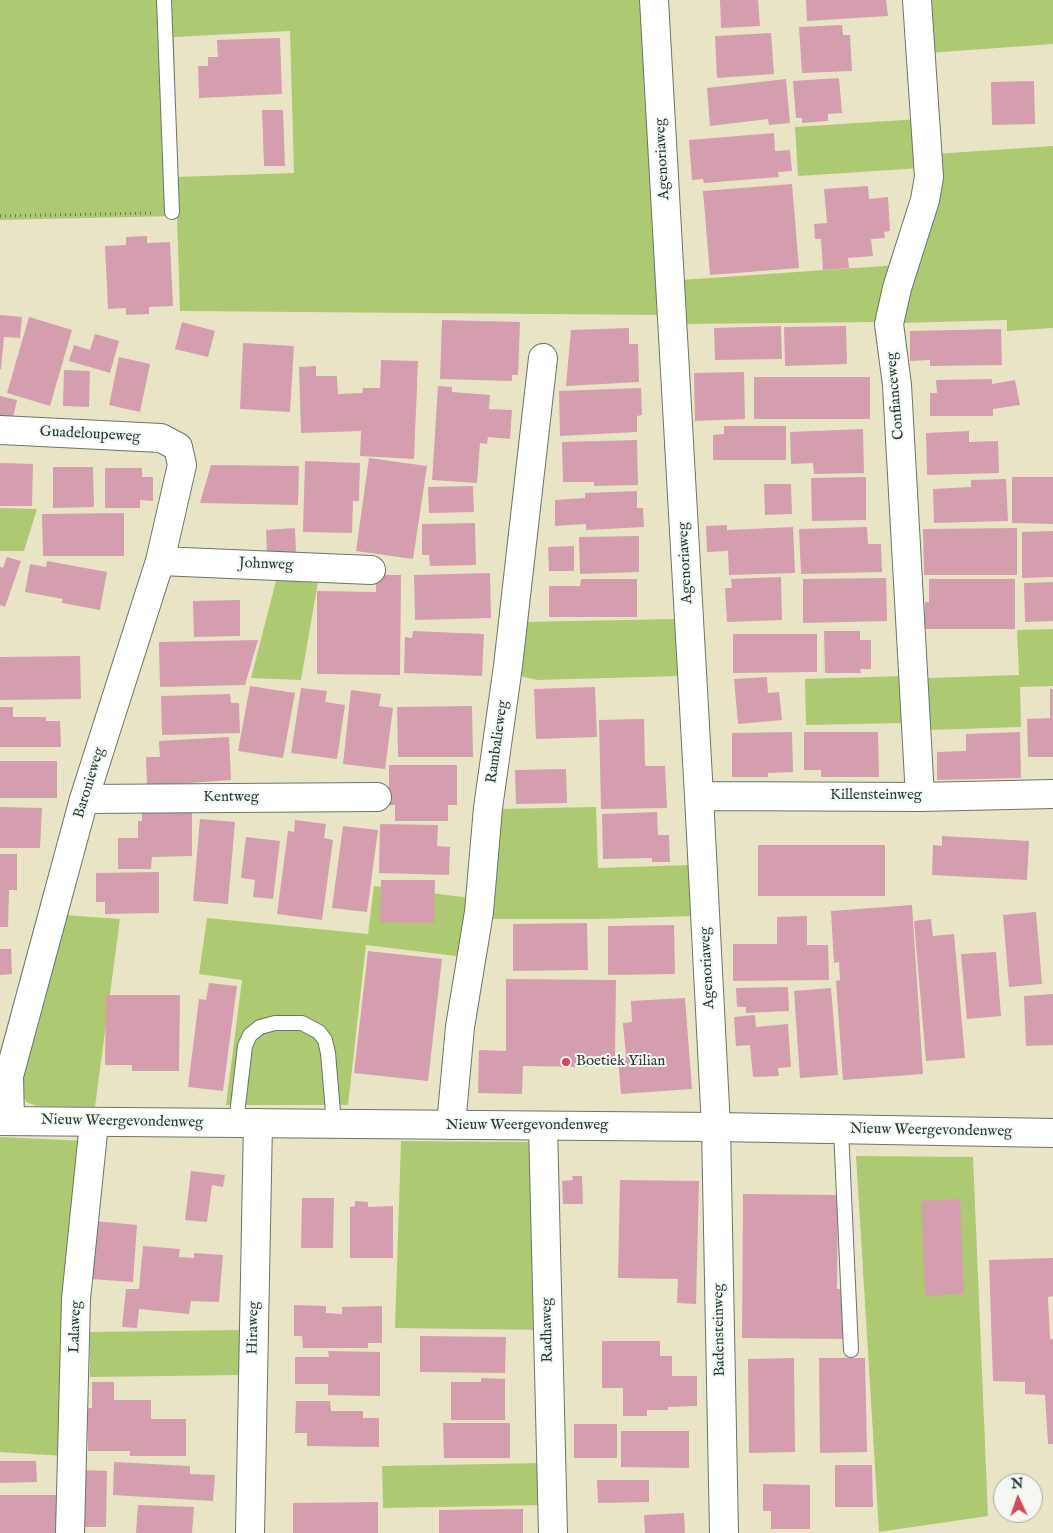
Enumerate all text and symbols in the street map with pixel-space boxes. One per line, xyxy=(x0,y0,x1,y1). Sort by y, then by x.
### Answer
street label: Agenoriaweg xyxy=(652,118,674,200)
street label: Confianceweg xyxy=(883,351,909,441)
street label: Guadeloupeweg xyxy=(39,423,141,447)
street label: Agenoriaweg xyxy=(675,522,697,604)
street label: Johnweg xyxy=(239,555,293,575)
street label: Rambalieweg xyxy=(483,699,513,785)
street label: Baronieweg xyxy=(71,745,109,821)
street label: Killensteinweg xyxy=(830,787,922,805)
street label: Kentweg xyxy=(203,789,259,807)
street label: Agenoriaweg xyxy=(697,927,719,1009)
place label: Boetiek Yilian xyxy=(576,1053,665,1071)
marker: Boetiek Yilian xyxy=(560,1056,572,1068)
street label: Nieuw Weergevondenweg xyxy=(41,1112,203,1132)
street label: Nieuw Weergevondenweg xyxy=(446,1117,608,1135)
street label: Nieuw Weergevondenweg xyxy=(850,1121,1012,1141)
street label: Badensteinweg xyxy=(710,1283,730,1377)
street label: Radhaweg xyxy=(538,1297,558,1363)
street label: Lalaweg xyxy=(66,1301,86,1353)
street label: Hiraweg xyxy=(245,1301,263,1355)
north arrow xyxy=(993,1473,1043,1523)
text: N xyxy=(1011,1475,1024,1493)

